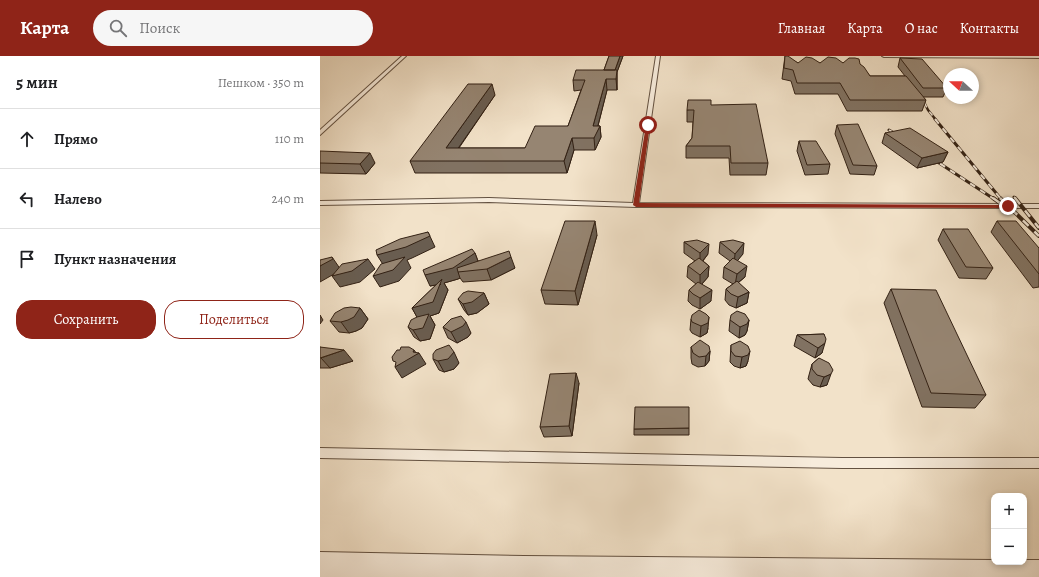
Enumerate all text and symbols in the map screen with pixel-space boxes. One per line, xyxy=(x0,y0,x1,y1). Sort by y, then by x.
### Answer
search box xyxy=(93,10,373,46)
text: Карта xyxy=(20,15,69,41)
icon: search xyxy=(107,17,129,39)
text: Поиск xyxy=(139,18,180,38)
text: Главная xyxy=(778,19,825,38)
text: Карта xyxy=(847,19,883,38)
text: О нас xyxy=(905,19,938,38)
text: Контакты xyxy=(960,19,1019,38)
north arrow xyxy=(943,68,979,104)
text: 5 мин xyxy=(16,71,58,94)
text: Пешком · 350 m xyxy=(218,74,304,91)
route start xyxy=(639,116,657,134)
icon: ahead xyxy=(16,128,38,150)
text: Прямо xyxy=(54,129,98,149)
text: 110 m xyxy=(275,130,304,147)
icon: left xyxy=(16,188,38,210)
text: Налево xyxy=(54,189,102,209)
text: 240 m xyxy=(272,190,304,207)
route end xyxy=(999,197,1017,215)
icon: arrive xyxy=(16,248,38,270)
text: Пункт назначения xyxy=(54,249,176,269)
button: Сохранить xyxy=(16,300,156,339)
button: Поделиться xyxy=(164,300,304,339)
map controls xyxy=(991,493,1027,565)
button: + xyxy=(991,493,1027,529)
button: − xyxy=(991,529,1027,565)

